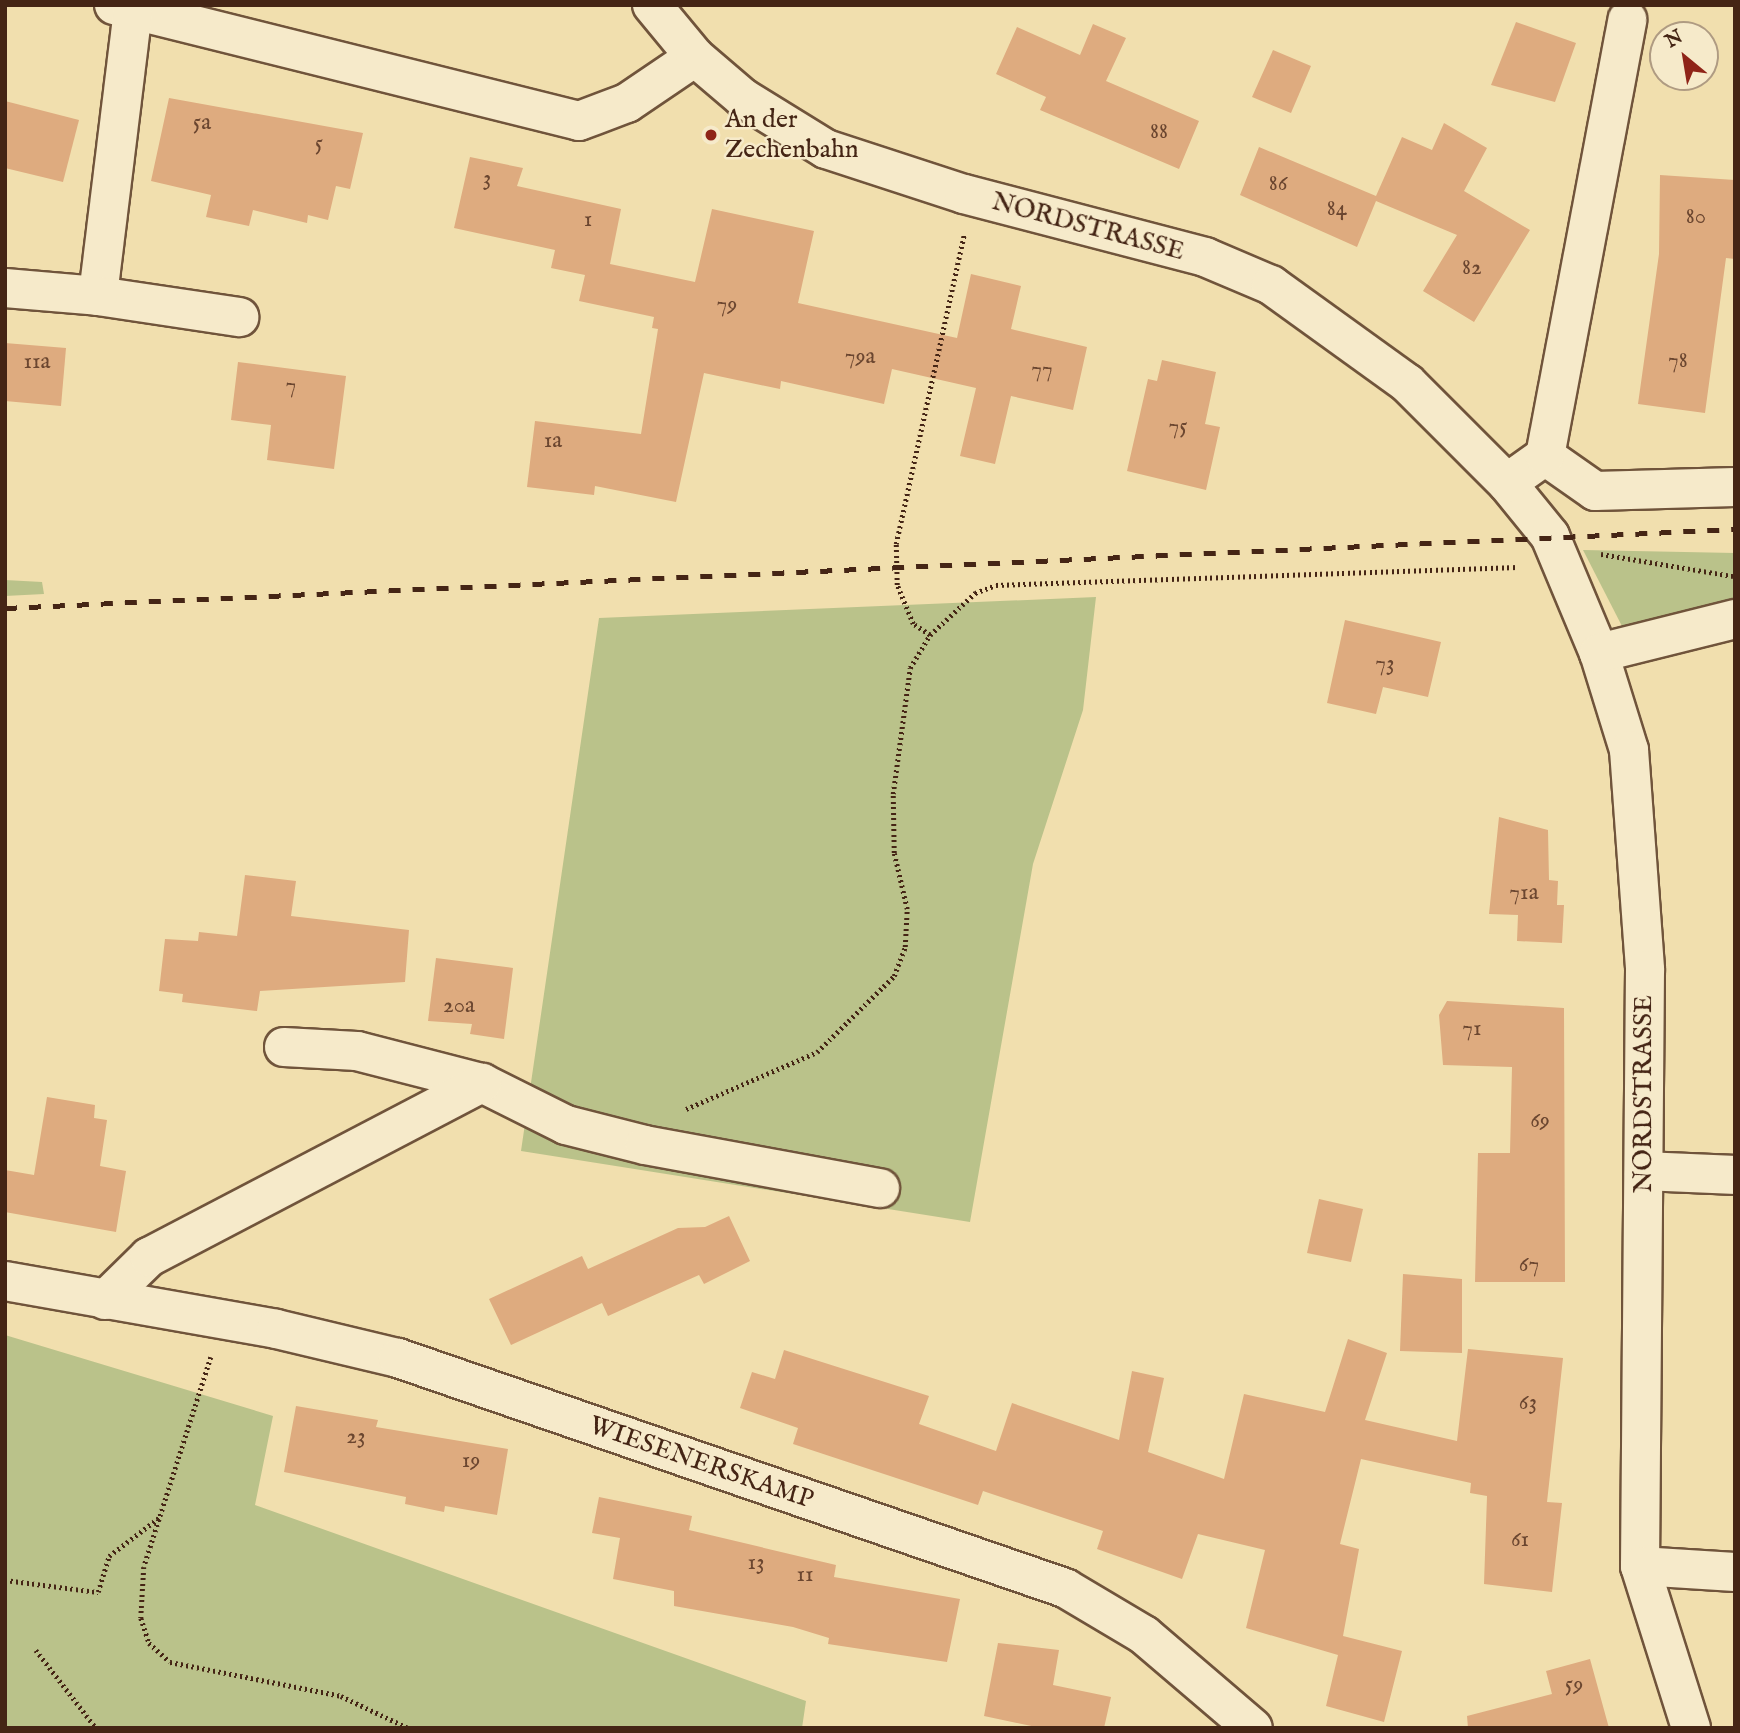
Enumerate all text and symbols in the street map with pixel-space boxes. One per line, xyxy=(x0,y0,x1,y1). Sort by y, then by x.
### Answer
north arrow xyxy=(1649,21,1719,91)
text: N xyxy=(1661,25,1688,54)
place label: An der Zechenbahn xyxy=(725,104,859,166)
house number: 5a xyxy=(193,109,211,137)
house number: 88 xyxy=(1150,118,1168,146)
marker: An der Zechenbahn xyxy=(703,127,719,143)
house number: 5 xyxy=(315,130,323,158)
house number: 3 xyxy=(483,165,491,193)
house number: 86 xyxy=(1269,170,1287,198)
street label: NORDSTRASSE xyxy=(988,186,1188,268)
house number: 84 xyxy=(1327,195,1347,223)
house number: 80 xyxy=(1686,203,1706,231)
house number: 1 xyxy=(584,206,592,234)
house number: 82 xyxy=(1462,254,1482,282)
house number: 79 xyxy=(717,291,737,319)
house number: 79a xyxy=(845,343,875,371)
house number: 78 xyxy=(1668,347,1688,375)
house number: 11a xyxy=(23,348,51,376)
house number: 77 xyxy=(1031,356,1053,384)
house number: 7 xyxy=(286,372,296,400)
house number: 75 xyxy=(1168,413,1188,441)
house number: 1a xyxy=(544,427,562,455)
house number: 73 xyxy=(1375,650,1395,678)
house number: 71a xyxy=(1509,879,1539,907)
house number: 20a xyxy=(443,992,475,1020)
street label: NORDSTRASSE xyxy=(1628,995,1660,1193)
house number: 71 xyxy=(1462,1015,1482,1043)
house number: 69 xyxy=(1530,1107,1550,1135)
house number: 67 xyxy=(1519,1251,1539,1279)
house number: 63 xyxy=(1519,1389,1537,1417)
street label: WIESENERSKAMP xyxy=(585,1410,817,1516)
house number: 23 xyxy=(346,1423,366,1451)
house number: 19 xyxy=(462,1447,480,1475)
house number: 61 xyxy=(1511,1526,1529,1554)
house number: 13 xyxy=(747,1549,765,1577)
house number: 11 xyxy=(796,1561,814,1589)
house number: 59 xyxy=(1565,1671,1583,1699)

